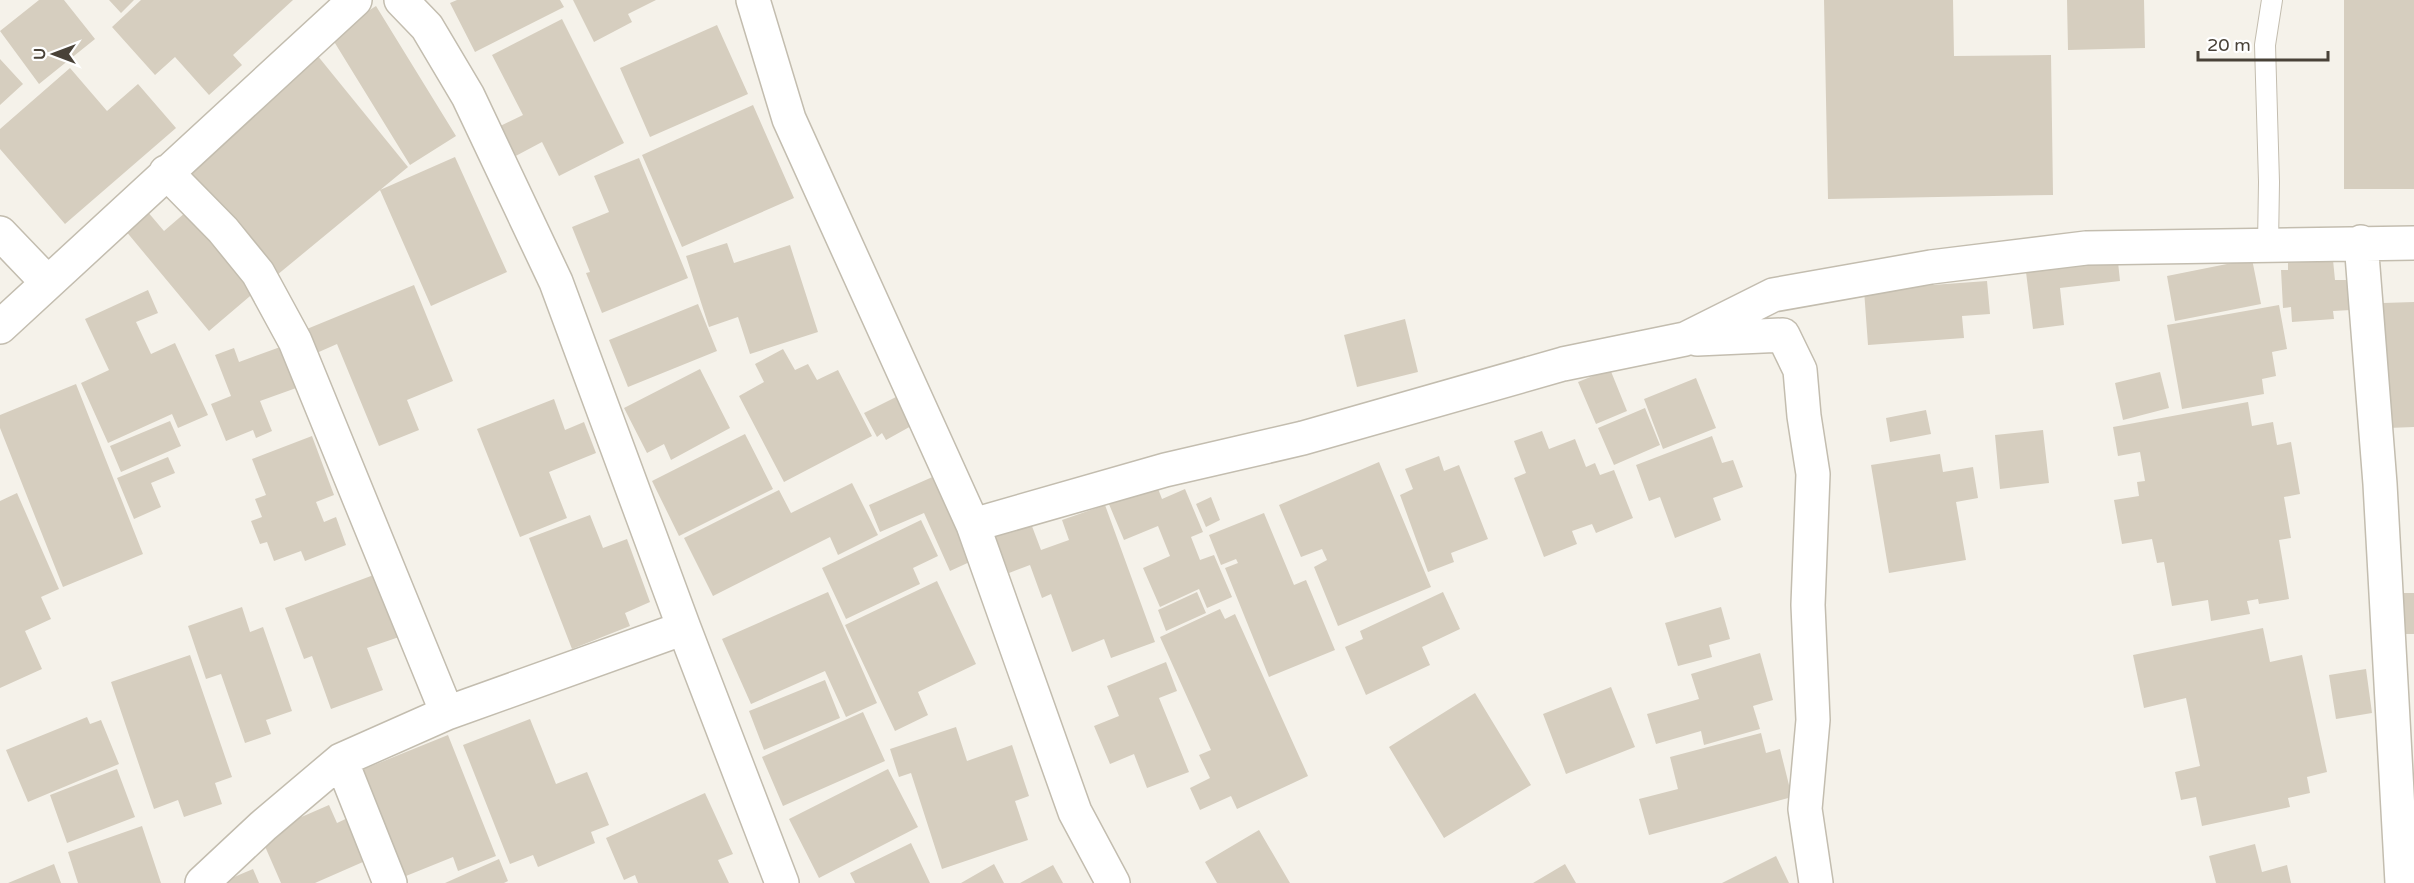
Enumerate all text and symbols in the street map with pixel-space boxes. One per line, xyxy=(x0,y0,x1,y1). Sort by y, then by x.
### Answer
north arrow xyxy=(24,24,84,84)
scale bar xyxy=(2198,24,2328,62)
text: 20 m xyxy=(2207,34,2251,56)
text: U xyxy=(30,48,50,60)

